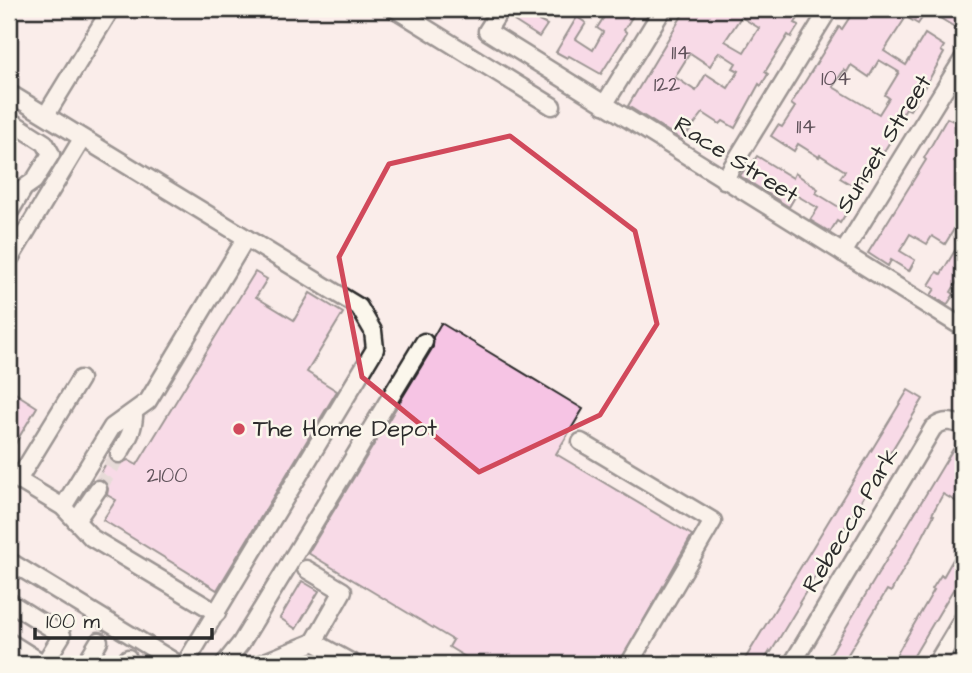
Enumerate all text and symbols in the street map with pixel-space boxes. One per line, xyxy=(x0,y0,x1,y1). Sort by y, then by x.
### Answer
house number: 114 xyxy=(671,38,691,67)
house number: 104 xyxy=(821,64,851,93)
street label: Sunset Street xyxy=(828,68,940,220)
house number: 122 xyxy=(654,70,680,99)
street label: Race Street xyxy=(667,108,805,212)
house number: 114 xyxy=(796,112,816,141)
place label: The Home Depot xyxy=(253,412,437,446)
marker: The Home Depot xyxy=(231,421,247,437)
street label: Rebecca Park xyxy=(794,441,908,599)
house number: 2100 xyxy=(146,461,188,490)
scale bar xyxy=(35,596,212,640)
text: 100 m xyxy=(46,607,101,636)

